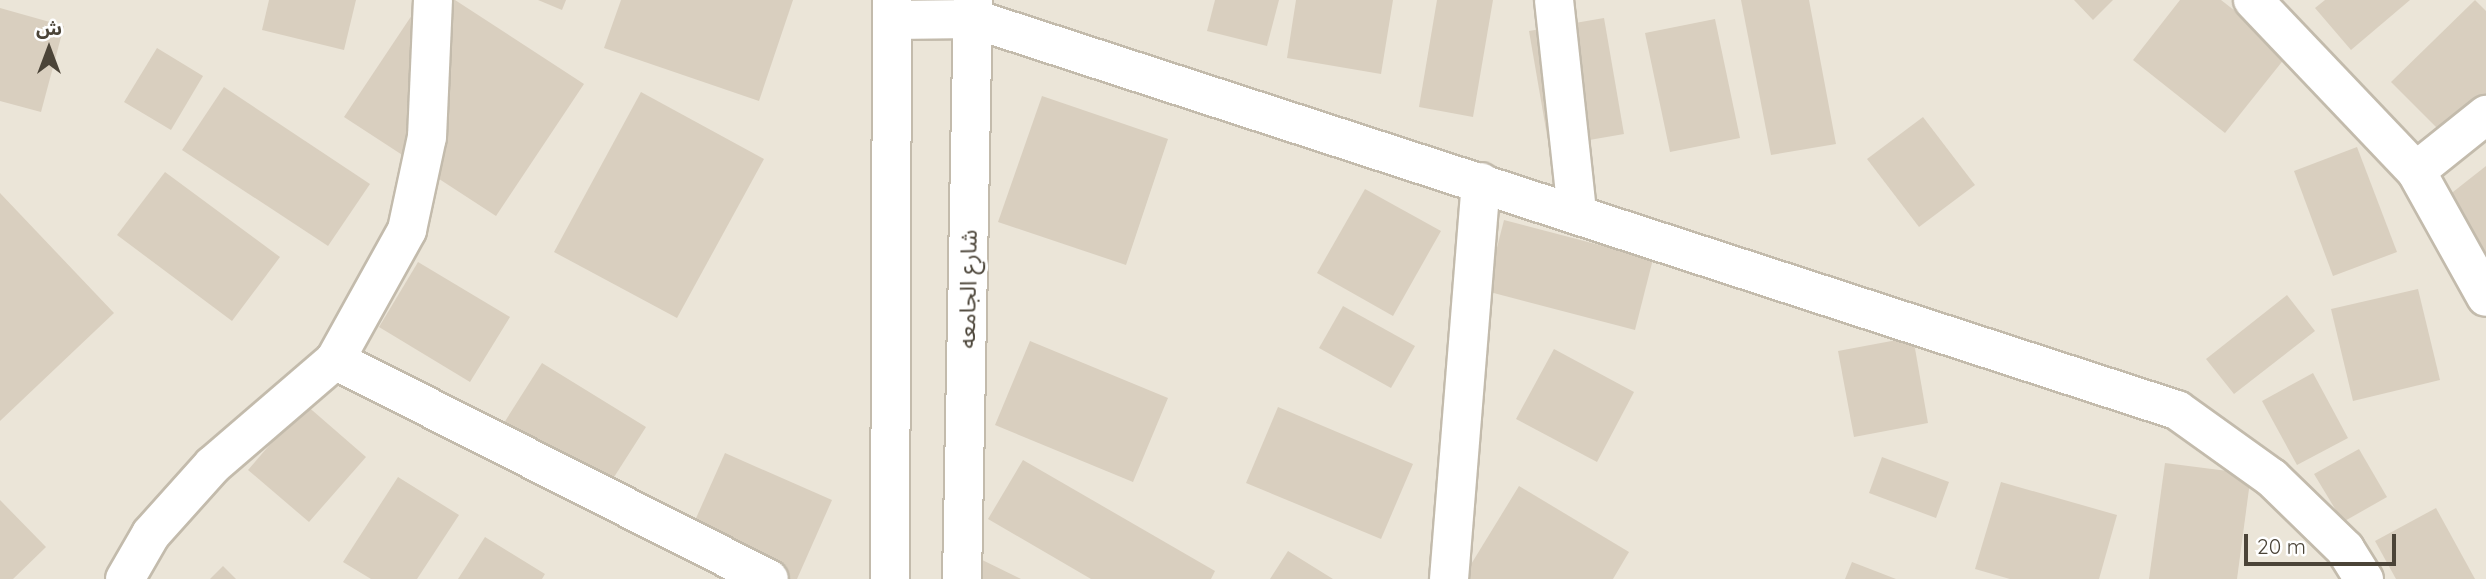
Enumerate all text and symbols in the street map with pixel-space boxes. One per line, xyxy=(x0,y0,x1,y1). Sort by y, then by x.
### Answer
north arrow xyxy=(14,14,84,84)
text: ش xyxy=(36,16,62,40)
street label: شارع الجامعه xyxy=(953,229,983,349)
scale bar xyxy=(2248,520,2400,564)
text: 20 m xyxy=(2257,533,2306,559)

